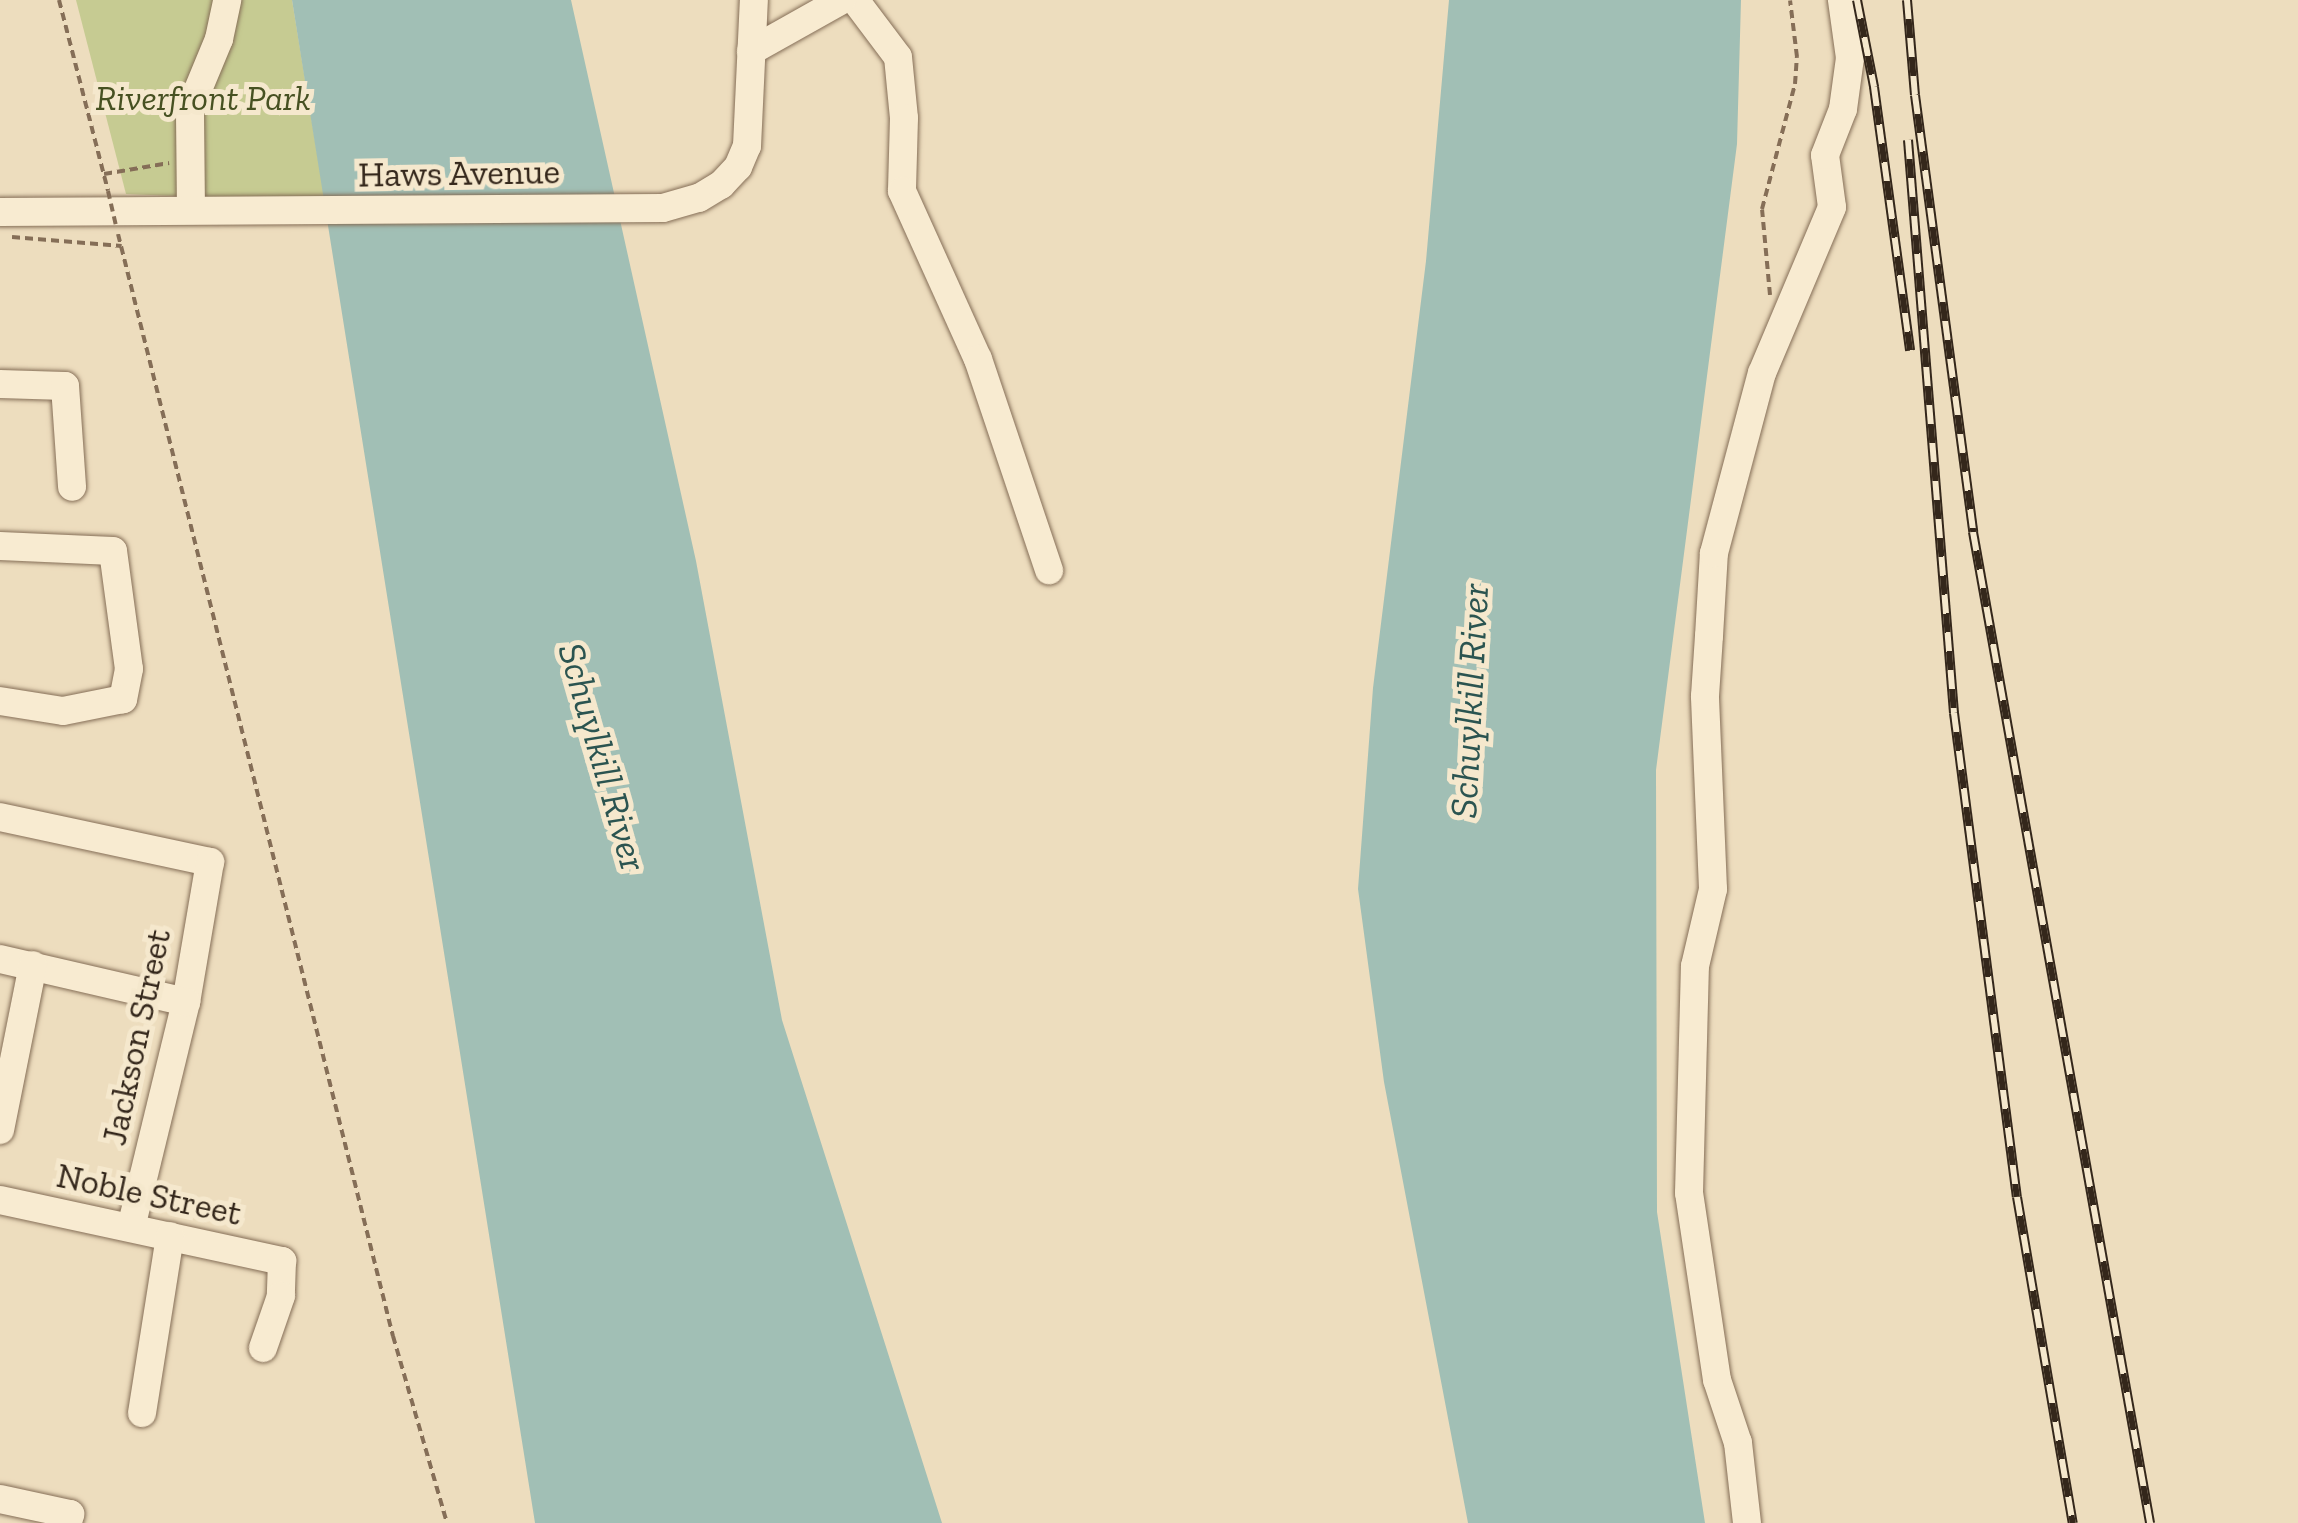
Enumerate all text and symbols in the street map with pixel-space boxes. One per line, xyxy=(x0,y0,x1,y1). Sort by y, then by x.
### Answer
park label: Riverfront Park xyxy=(95,77,311,119)
street label: Haws Avenue xyxy=(357,150,561,196)
water label: Schuylkill River xyxy=(1441,582,1499,820)
water label: Schuylkill River xyxy=(548,638,656,876)
street label: Jackson Street xyxy=(93,925,179,1149)
street label: Noble Street xyxy=(53,1154,245,1234)

